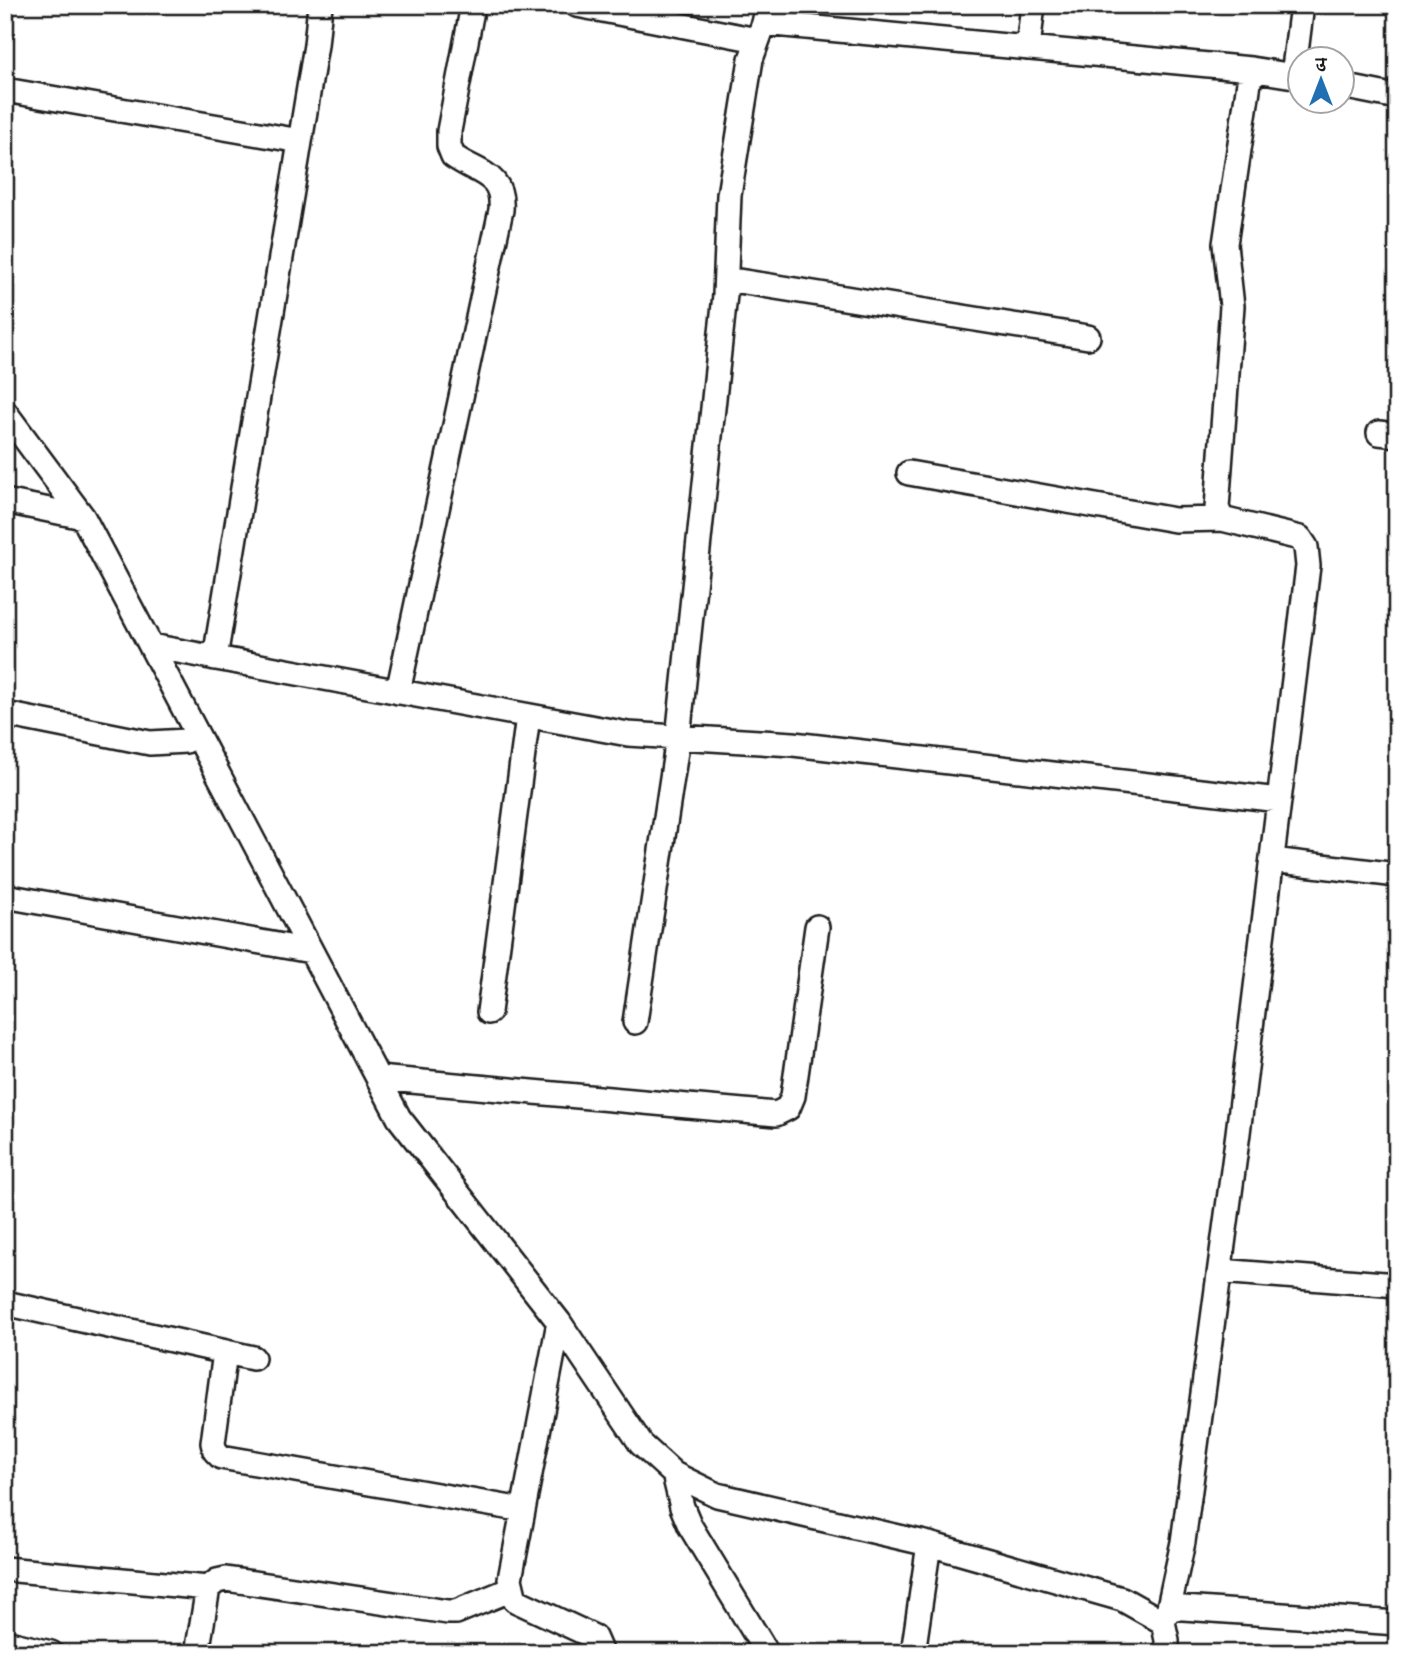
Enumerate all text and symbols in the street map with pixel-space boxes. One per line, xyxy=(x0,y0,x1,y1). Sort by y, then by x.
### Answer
north arrow xyxy=(1286,46,1356,116)
text: उ xyxy=(1315,53,1328,80)

